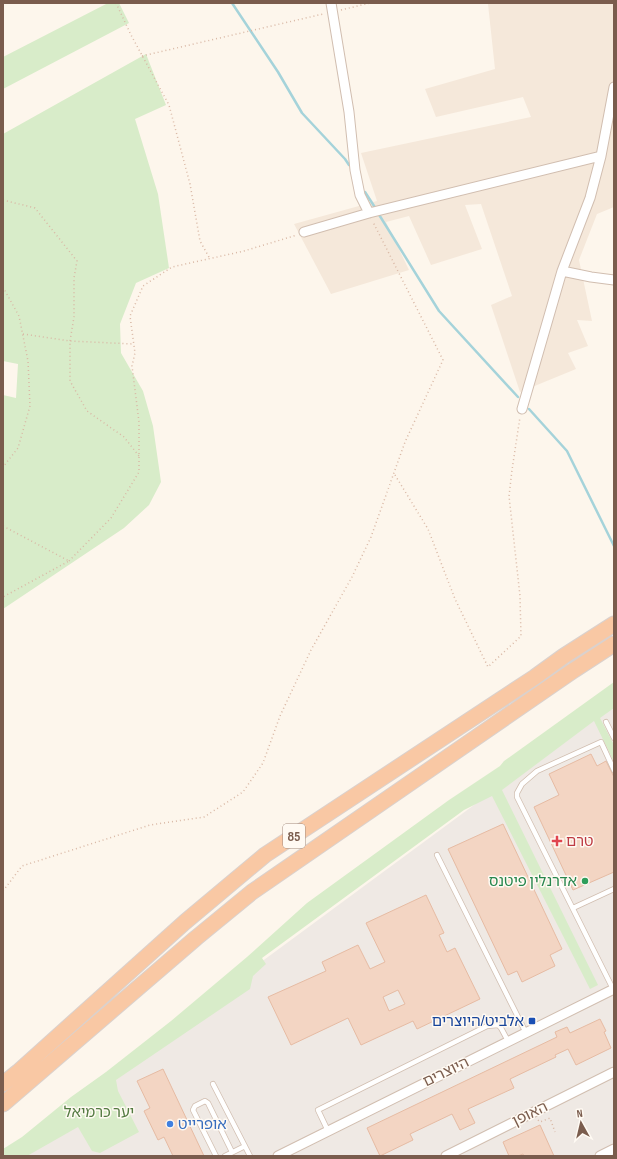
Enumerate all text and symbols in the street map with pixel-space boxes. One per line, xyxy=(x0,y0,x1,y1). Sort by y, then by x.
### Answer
road number: 85 xyxy=(283,824,305,848)
place label: טרם xyxy=(566,832,593,851)
marker: טרם xyxy=(551,835,563,847)
place label: אדרנלין פיטנס xyxy=(489,872,577,891)
marker: אדרנלין פיטנס xyxy=(580,876,590,886)
place label: אלביט/היוצרים xyxy=(432,1012,524,1031)
marker: אלביט/היוצרים xyxy=(527,1016,537,1026)
street label: היוצרים xyxy=(420,1053,472,1091)
street label: האופן xyxy=(509,1097,551,1131)
park label: יער כרמיאל xyxy=(64,1103,134,1122)
north arrow xyxy=(561,1103,601,1143)
text: N xyxy=(576,1107,584,1120)
place label: אופרייט xyxy=(178,1115,227,1134)
marker: אופרייט xyxy=(165,1119,175,1129)

